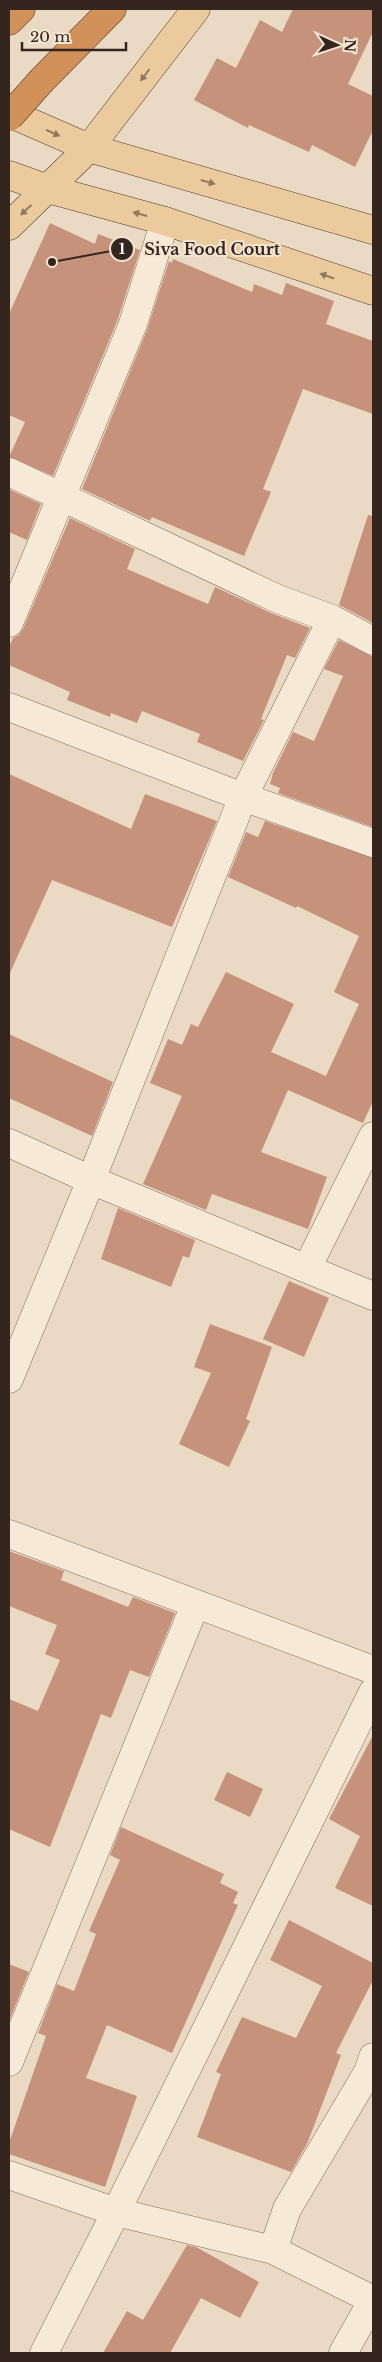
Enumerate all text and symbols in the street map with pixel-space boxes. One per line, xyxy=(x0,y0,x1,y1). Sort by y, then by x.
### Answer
scale bar xyxy=(22,20,126,52)
north arrow xyxy=(312,20,362,70)
text: 20 m xyxy=(30,27,70,46)
text: N xyxy=(341,39,359,53)
one-way arrow xyxy=(140,68,151,81)
one-way arrow xyxy=(46,129,60,137)
one-way arrow xyxy=(200,179,215,187)
one-way arrow xyxy=(21,204,33,216)
one-way arrow xyxy=(132,210,147,218)
callout: Siva Food Court xyxy=(109,234,290,265)
text: 1 xyxy=(119,239,126,258)
text: Siva Food Court xyxy=(144,239,281,259)
one-way arrow xyxy=(319,271,334,279)

